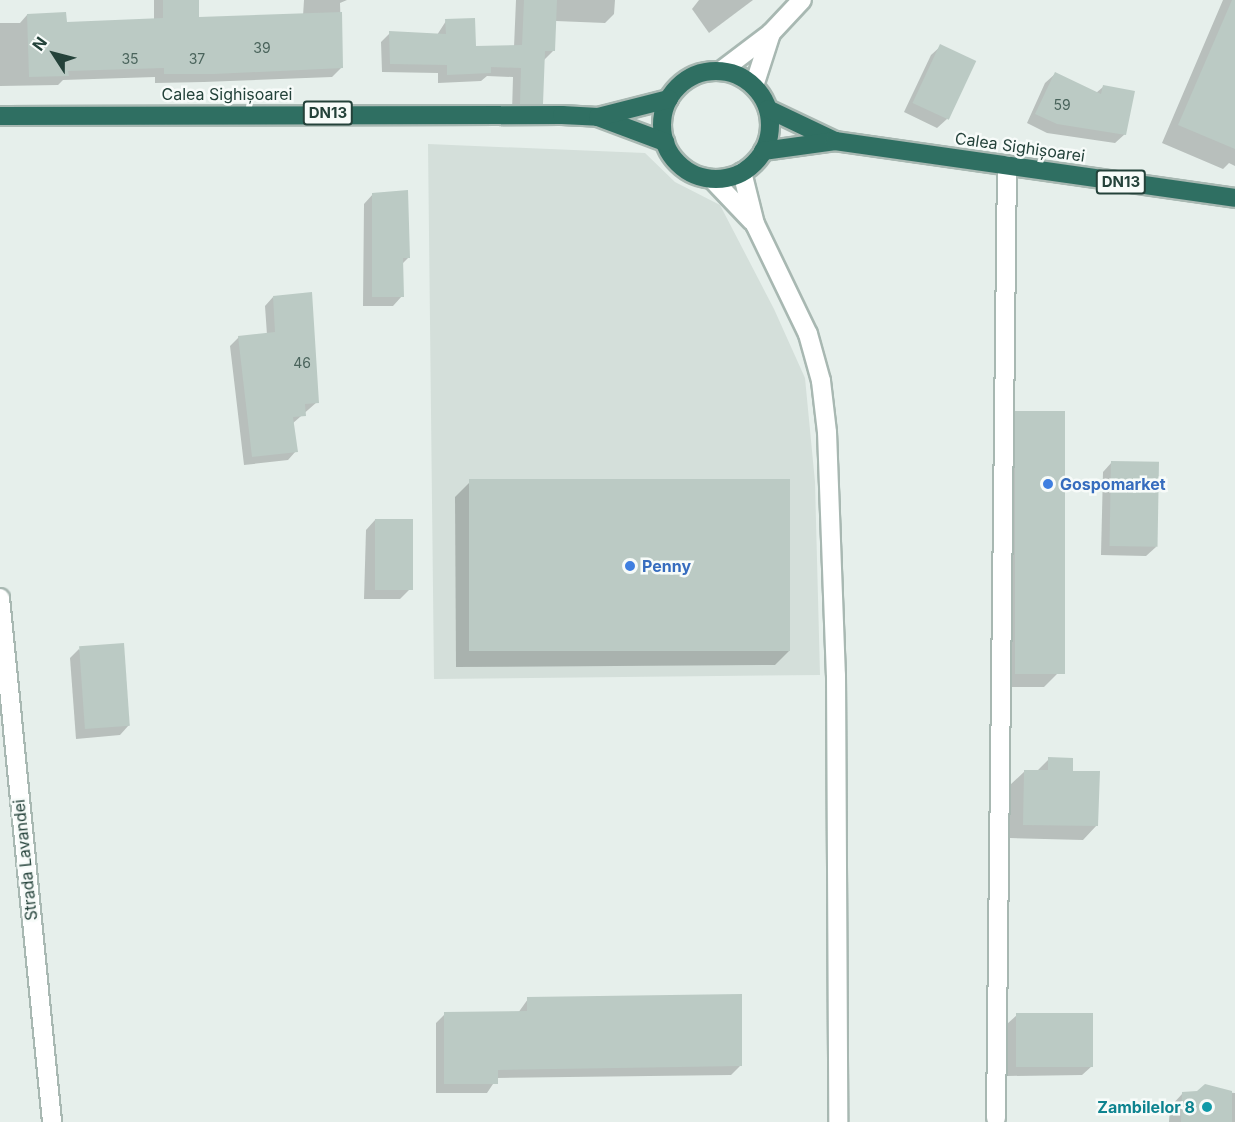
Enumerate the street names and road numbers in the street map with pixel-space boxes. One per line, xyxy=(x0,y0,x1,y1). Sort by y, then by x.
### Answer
street label: Calea Sighișoarei xyxy=(162,84,292,104)
road number: DN13 xyxy=(302,101,354,125)
street label: Calea Sighișoarei xyxy=(954,128,1086,166)
road number: DN13 xyxy=(1096,170,1146,194)
street label: Strada Lavandei xyxy=(9,798,41,922)

